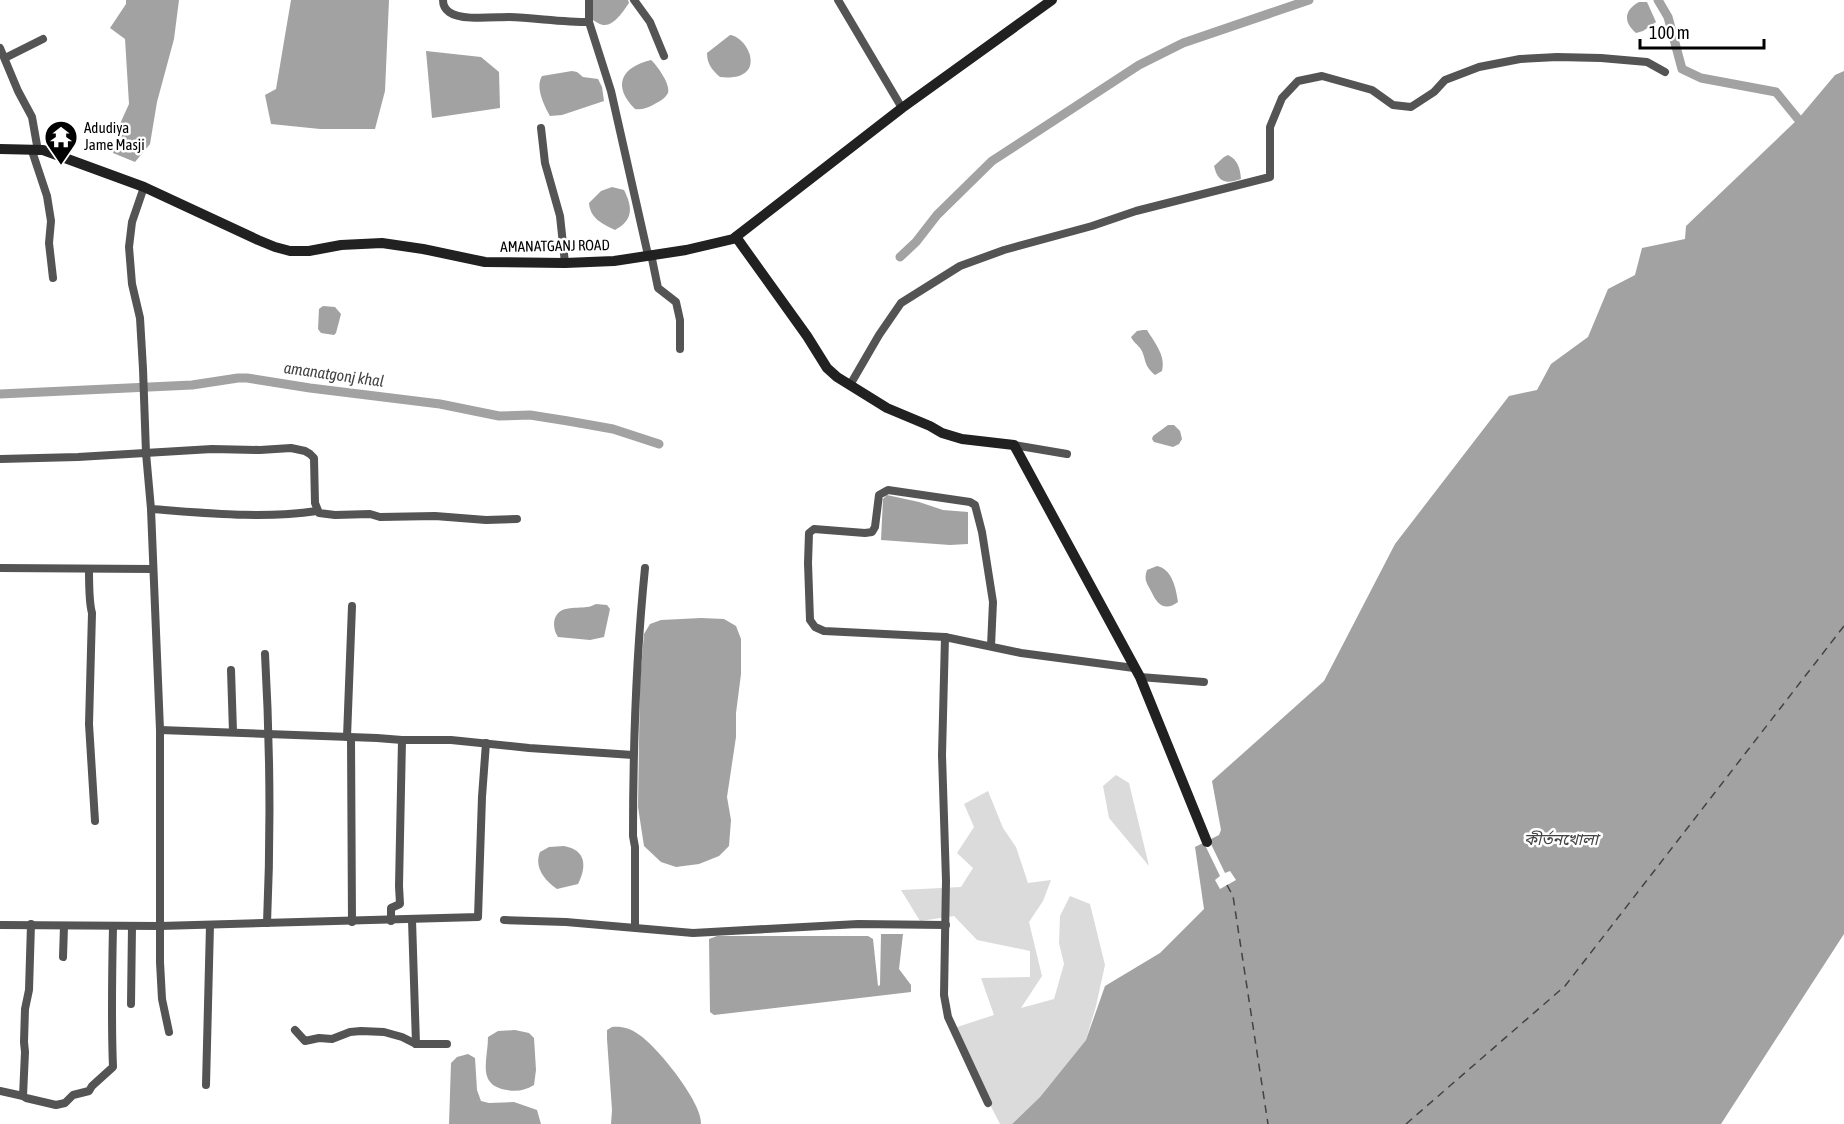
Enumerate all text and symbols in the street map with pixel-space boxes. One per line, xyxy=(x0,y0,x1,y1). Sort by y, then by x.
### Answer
scale bar xyxy=(1640,12,1764,50)
text: 100 m xyxy=(1649,22,1690,43)
temple icon: Adudiya Jame Masji xyxy=(43,119,79,166)
place label: Adudiya Jame Masji xyxy=(84,119,145,153)
street label: AMANATGANJ ROAD xyxy=(500,236,610,255)
water label: amanatgonj khal xyxy=(283,358,385,391)
water label: কীর্তনখোলা xyxy=(1524,830,1601,848)

